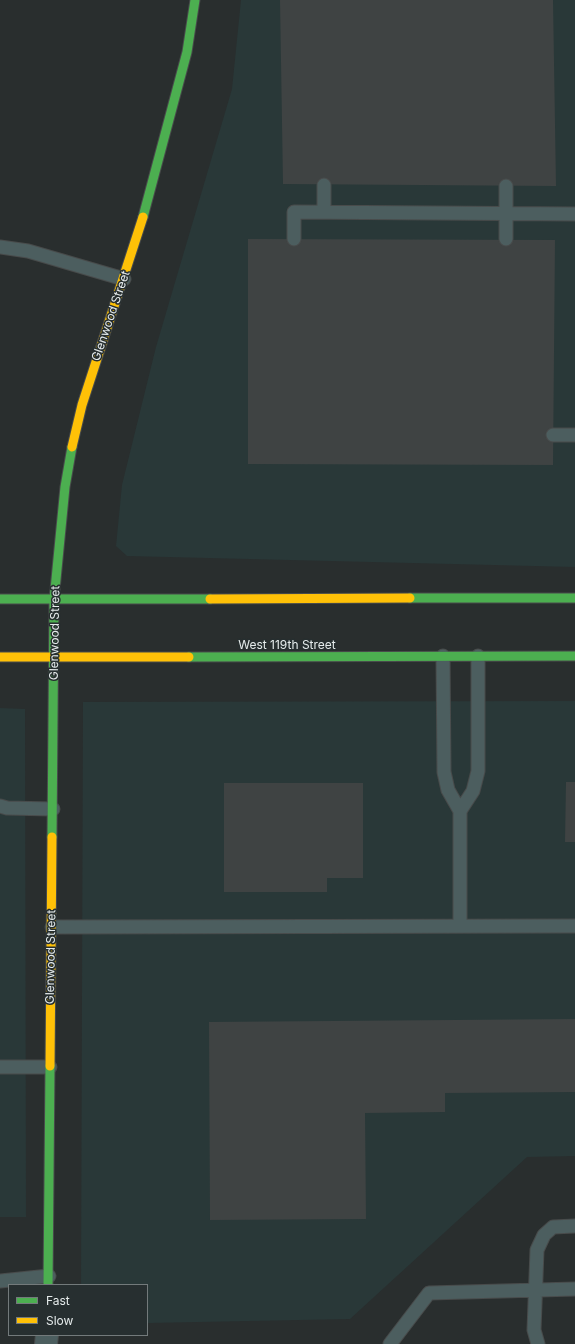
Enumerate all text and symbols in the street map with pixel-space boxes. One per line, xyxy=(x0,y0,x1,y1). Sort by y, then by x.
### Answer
street label: Glenwood Street xyxy=(89,269,133,363)
street label: Glenwood Street xyxy=(47,586,63,680)
street label: West 119th Street xyxy=(238,638,336,652)
street label: Glenwood Street xyxy=(43,910,59,1004)
legend xyxy=(8,1284,148,1336)
text: Fast xyxy=(46,1293,70,1308)
text: Slow xyxy=(46,1313,73,1328)

